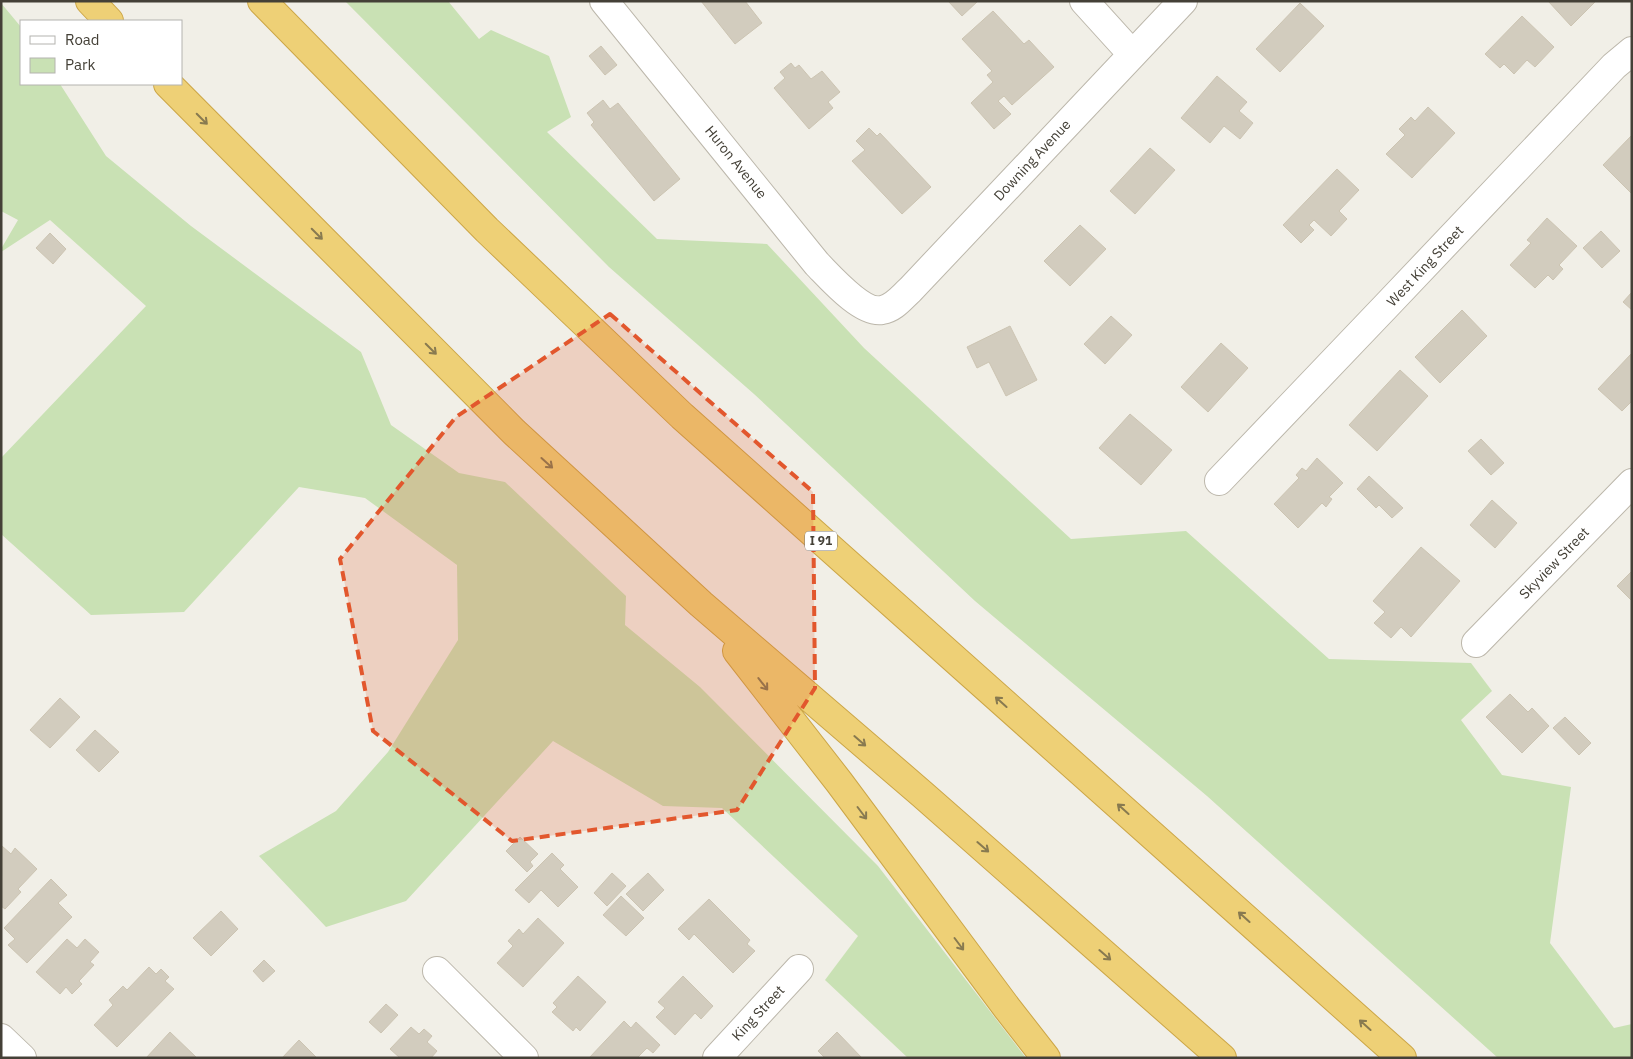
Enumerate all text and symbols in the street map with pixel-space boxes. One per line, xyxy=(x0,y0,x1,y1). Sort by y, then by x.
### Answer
legend xyxy=(20,20,182,85)
text: Road xyxy=(65,30,100,49)
text: Park xyxy=(65,55,95,74)
one-way arrow xyxy=(196,112,208,125)
street label: Downing Avenue xyxy=(990,115,1075,204)
street label: Huron Avenue xyxy=(701,122,771,202)
street label: West King Street xyxy=(1383,222,1467,310)
one-way arrow xyxy=(311,228,323,240)
one-way arrow xyxy=(425,343,437,355)
one-way arrow xyxy=(541,457,554,469)
street label: Skyview Street xyxy=(1515,523,1593,603)
road number: I 91 xyxy=(805,532,837,550)
one-way arrow xyxy=(758,677,769,690)
one-way arrow xyxy=(995,696,1008,707)
one-way arrow xyxy=(854,735,867,746)
one-way arrow xyxy=(1116,804,1129,815)
one-way arrow xyxy=(857,806,867,820)
one-way arrow xyxy=(976,842,989,853)
one-way arrow xyxy=(1238,912,1251,923)
one-way arrow xyxy=(954,937,964,951)
one-way arrow xyxy=(1098,949,1111,960)
street label: King Street xyxy=(728,981,788,1045)
one-way arrow xyxy=(1359,1020,1372,1031)

